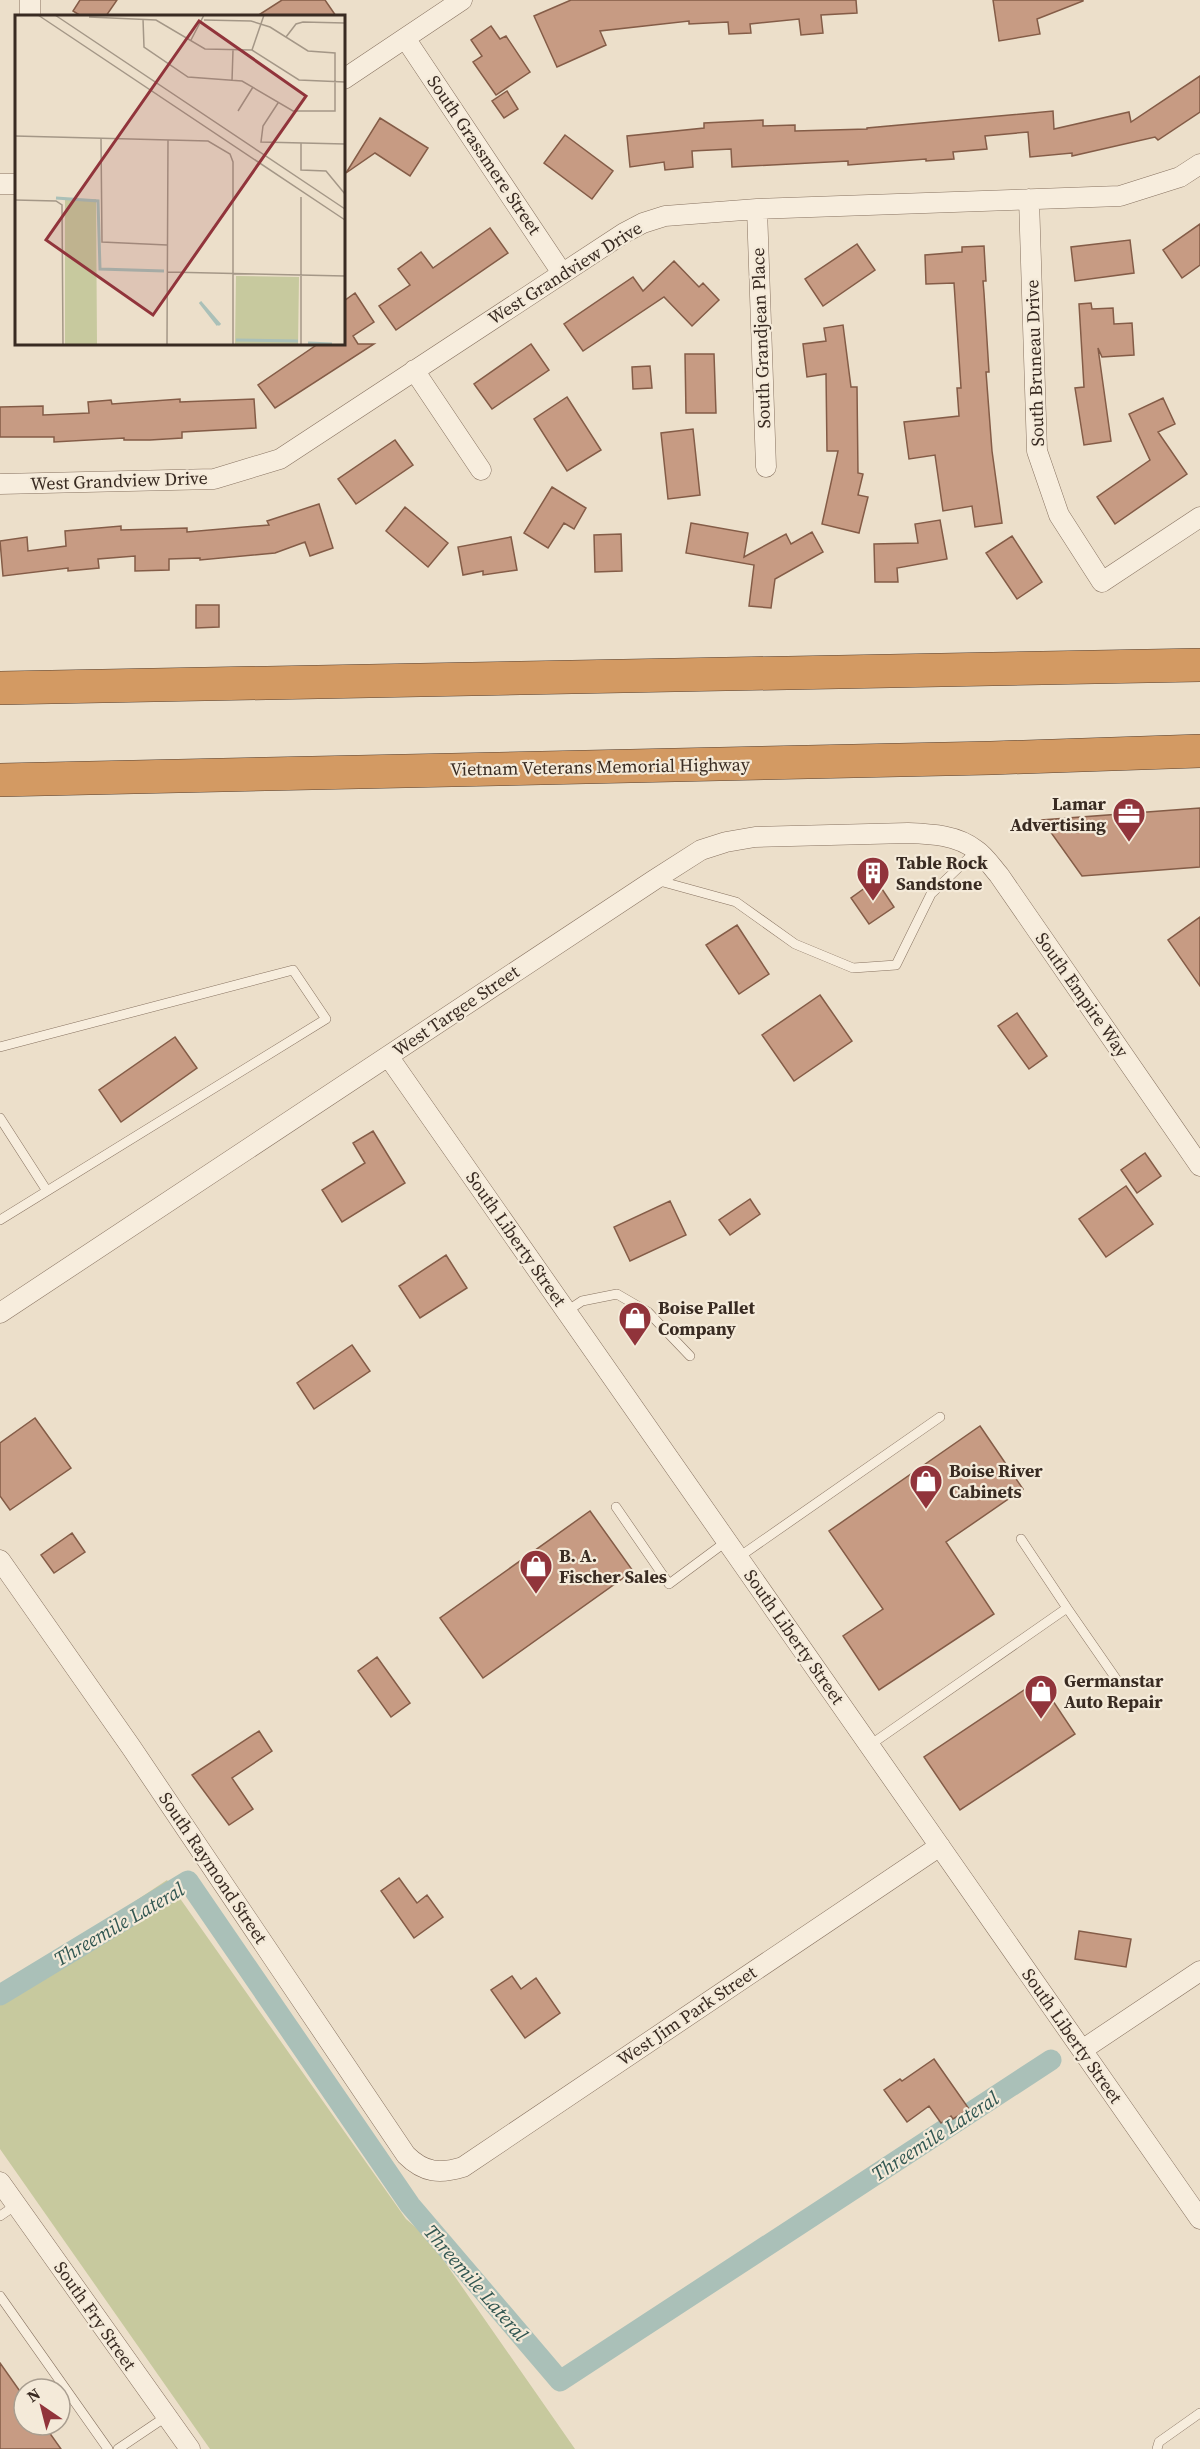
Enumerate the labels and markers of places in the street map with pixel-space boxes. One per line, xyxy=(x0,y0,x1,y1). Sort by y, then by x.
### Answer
place label: Lamar Advertising xyxy=(1010,791,1107,837)
office icon: Lamar Advertising xyxy=(1111,796,1147,843)
place label: Table Rock Sandstone xyxy=(896,850,988,896)
building icon: Table Rock Sandstone xyxy=(855,855,891,902)
place label: Boise Pallet Company xyxy=(658,1295,755,1341)
shop icon: Boise Pallet Company xyxy=(617,1300,653,1347)
place label: Boise River Cabinets xyxy=(949,1458,1043,1504)
shop icon: Boise River Cabinets xyxy=(908,1463,944,1510)
place label: B. A. Fischer Sales xyxy=(559,1543,667,1589)
shop icon: B. A. Fischer Sales xyxy=(518,1548,554,1595)
place label: Germanstar Auto Repair xyxy=(1064,1668,1164,1714)
shop icon: Germanstar Auto Repair xyxy=(1023,1673,1059,1720)

